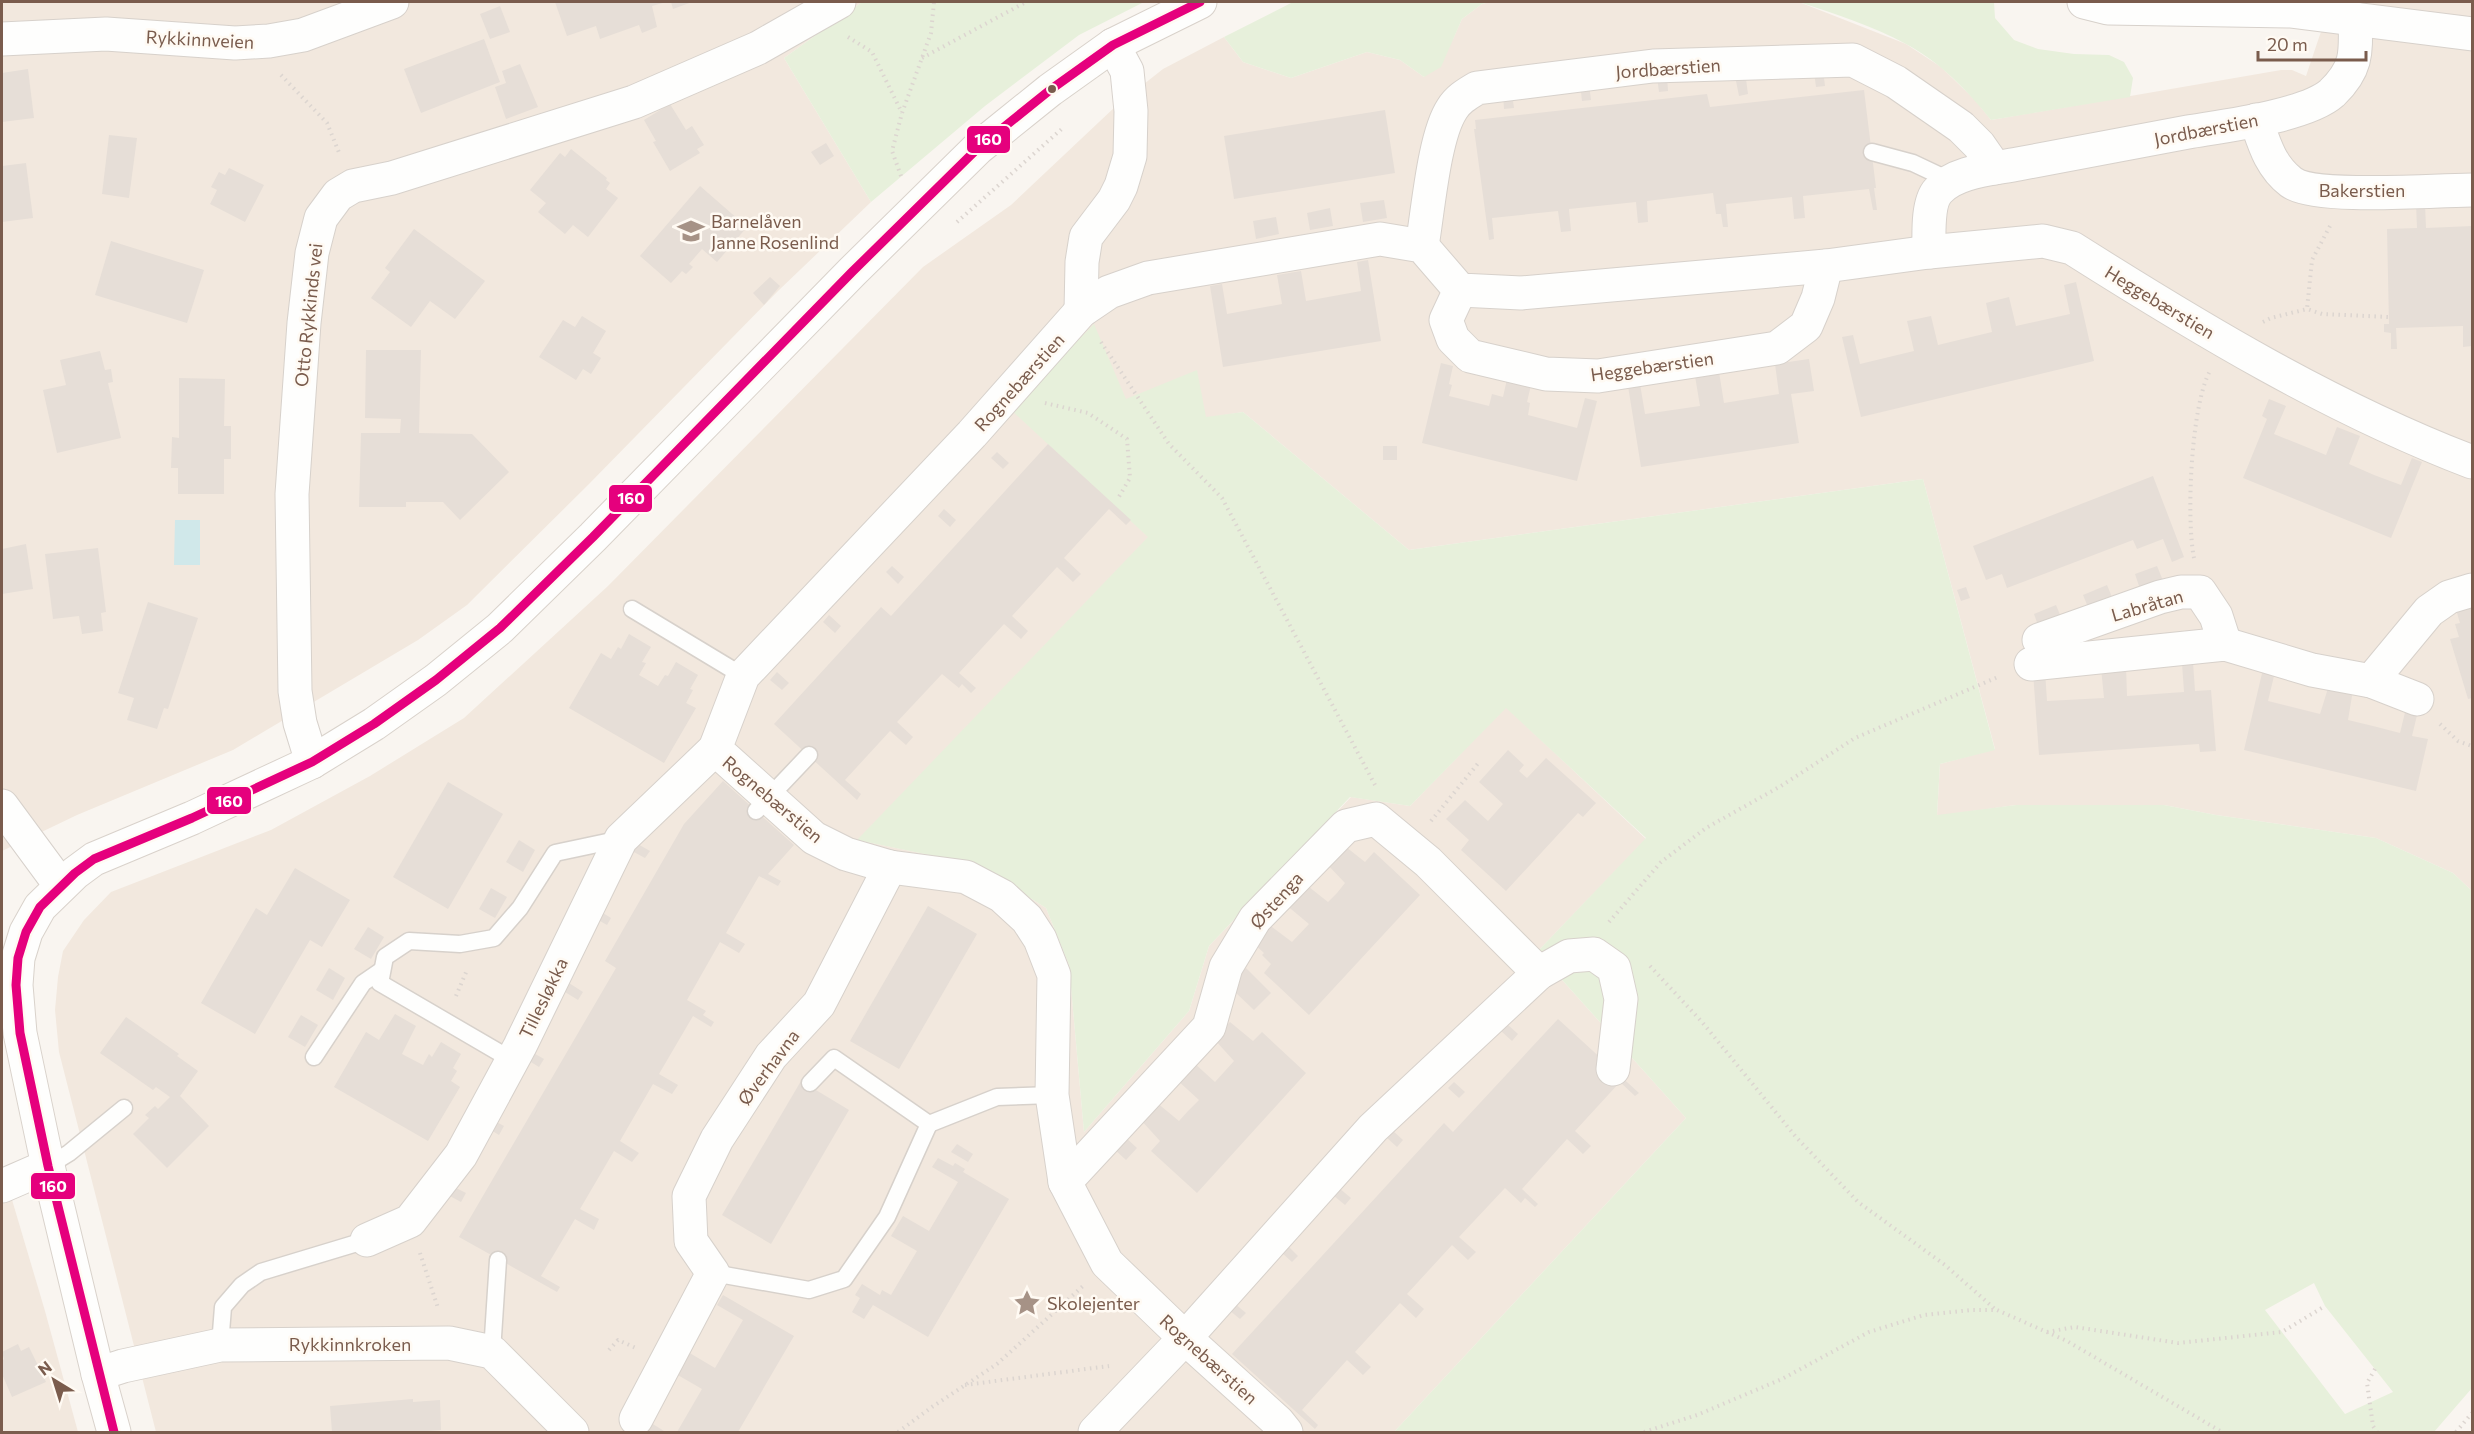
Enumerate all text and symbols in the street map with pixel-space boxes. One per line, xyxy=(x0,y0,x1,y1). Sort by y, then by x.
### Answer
scale bar xyxy=(2258,24,2366,62)
street label: Rykkinnveien xyxy=(145,25,255,53)
text: 20 m xyxy=(2267,33,2308,55)
street label: Jordbærstien xyxy=(1615,53,1721,83)
unlabelled marker xyxy=(1046,83,1058,95)
street label: Jordbærstien xyxy=(2152,108,2260,150)
line badge: 160 xyxy=(966,125,1011,154)
text: 160 xyxy=(974,129,1002,148)
street label: Bakerstien xyxy=(2319,179,2405,201)
place label: Barnelåven Janne Rosenlind xyxy=(711,210,839,253)
school or university icon: Barnelåven Janne Rosenlind xyxy=(676,216,706,246)
street label: Otto Rykkinds vei xyxy=(290,242,326,388)
street label: Heggebærstien xyxy=(2101,261,2219,343)
street label: Rognebærstien xyxy=(969,329,1069,435)
street label: Heggebærstien xyxy=(1589,346,1715,386)
line badge: 160 xyxy=(608,484,653,513)
text: 160 xyxy=(617,488,645,507)
street label: Labråtan xyxy=(2108,584,2186,626)
street label: Rognebærstien xyxy=(718,751,828,847)
line badge: 160 xyxy=(206,786,252,815)
text: 160 xyxy=(215,791,243,810)
street label: Østenga xyxy=(1245,867,1307,933)
street label: Tillesløkka xyxy=(514,954,572,1042)
street label: Øverhavna xyxy=(732,1025,804,1109)
line badge: 160 xyxy=(30,1172,76,1200)
text: 160 xyxy=(39,1176,67,1195)
place icon: Skolejenter xyxy=(1012,1288,1042,1318)
place label: Skolejenter xyxy=(1047,1292,1140,1314)
street label: Rognebærstien xyxy=(1156,1309,1262,1409)
street label: Rykkinnkroken xyxy=(289,1333,411,1355)
north arrow xyxy=(24,1350,84,1410)
text: N xyxy=(34,1357,55,1379)

